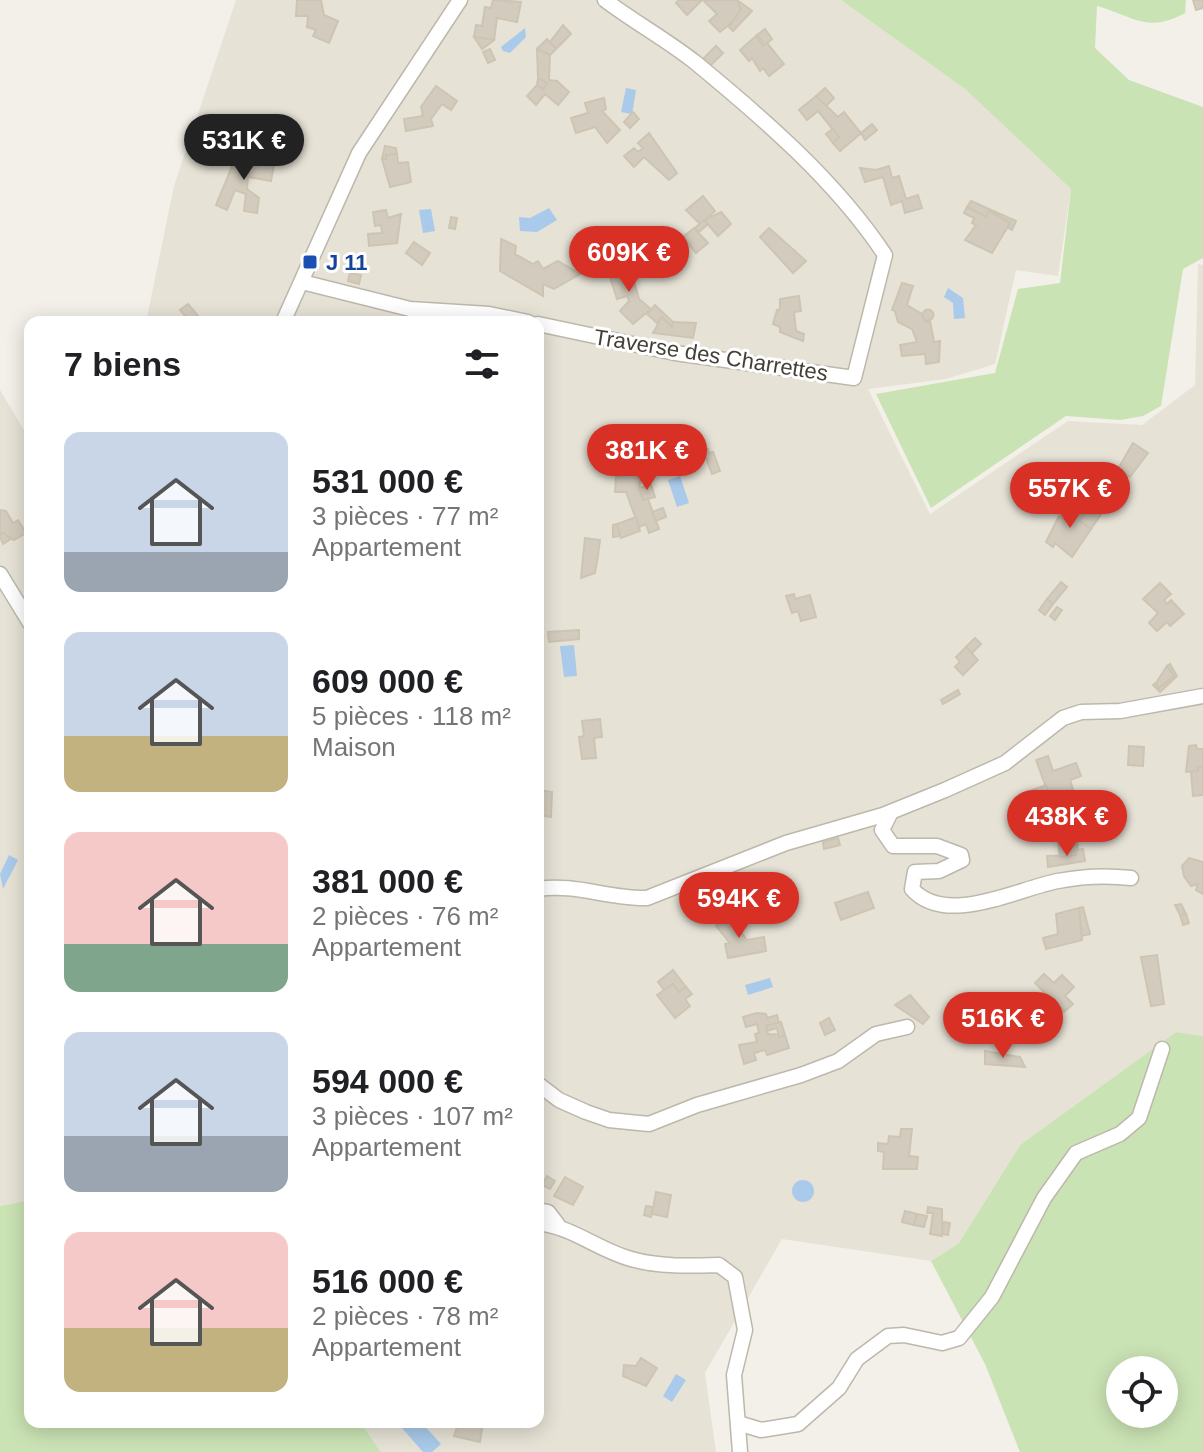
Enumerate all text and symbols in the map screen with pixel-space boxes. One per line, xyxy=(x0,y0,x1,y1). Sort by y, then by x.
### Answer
pin: 531K € xyxy=(179,114,309,182)
text: 531K € xyxy=(202,125,286,155)
pin: 609K € xyxy=(564,226,694,294)
text: 609K € xyxy=(587,237,671,267)
place label: J 11 xyxy=(326,250,368,275)
marker: J 11 xyxy=(301,253,319,271)
street label: Traverse des Charrettes xyxy=(592,324,830,386)
icon: filters xyxy=(460,342,504,386)
text: 7 biens xyxy=(64,345,181,383)
pin: 381K € xyxy=(582,424,712,492)
text: 381K € xyxy=(605,435,689,465)
text: 531 000 € xyxy=(312,462,463,500)
pin: 557K € xyxy=(1005,462,1135,530)
icon: home xyxy=(128,464,224,560)
text: 557K € xyxy=(1028,473,1112,503)
text: 3 pièces · 77 m² xyxy=(312,501,498,531)
text: Appartement xyxy=(312,532,461,562)
text: 609 000 € xyxy=(312,662,463,700)
icon: home xyxy=(128,664,224,760)
text: 5 pièces · 118 m² xyxy=(312,701,511,731)
text: Maison xyxy=(312,732,396,762)
pin: 438K € xyxy=(1002,790,1132,858)
text: 438K € xyxy=(1025,801,1109,831)
text: 381 000 € xyxy=(312,862,463,900)
icon: home xyxy=(128,864,224,960)
pin: 594K € xyxy=(674,872,804,940)
text: 594K € xyxy=(697,883,781,913)
text: 2 pièces · 76 m² xyxy=(312,901,498,931)
text: Appartement xyxy=(312,932,461,962)
pin: 516K € xyxy=(938,992,1068,1060)
text: 516K € xyxy=(961,1003,1045,1033)
text: 594 000 € xyxy=(312,1062,463,1100)
icon: home xyxy=(128,1064,224,1160)
text: 3 pièces · 107 m² xyxy=(312,1101,513,1131)
text: Appartement xyxy=(312,1132,461,1162)
text: 516 000 € xyxy=(312,1262,463,1300)
icon: home xyxy=(128,1264,224,1360)
text: 2 pièces · 78 m² xyxy=(312,1301,498,1331)
text: Appartement xyxy=(312,1332,461,1362)
map controls xyxy=(1106,1356,1178,1428)
button: locate xyxy=(1106,1356,1178,1428)

